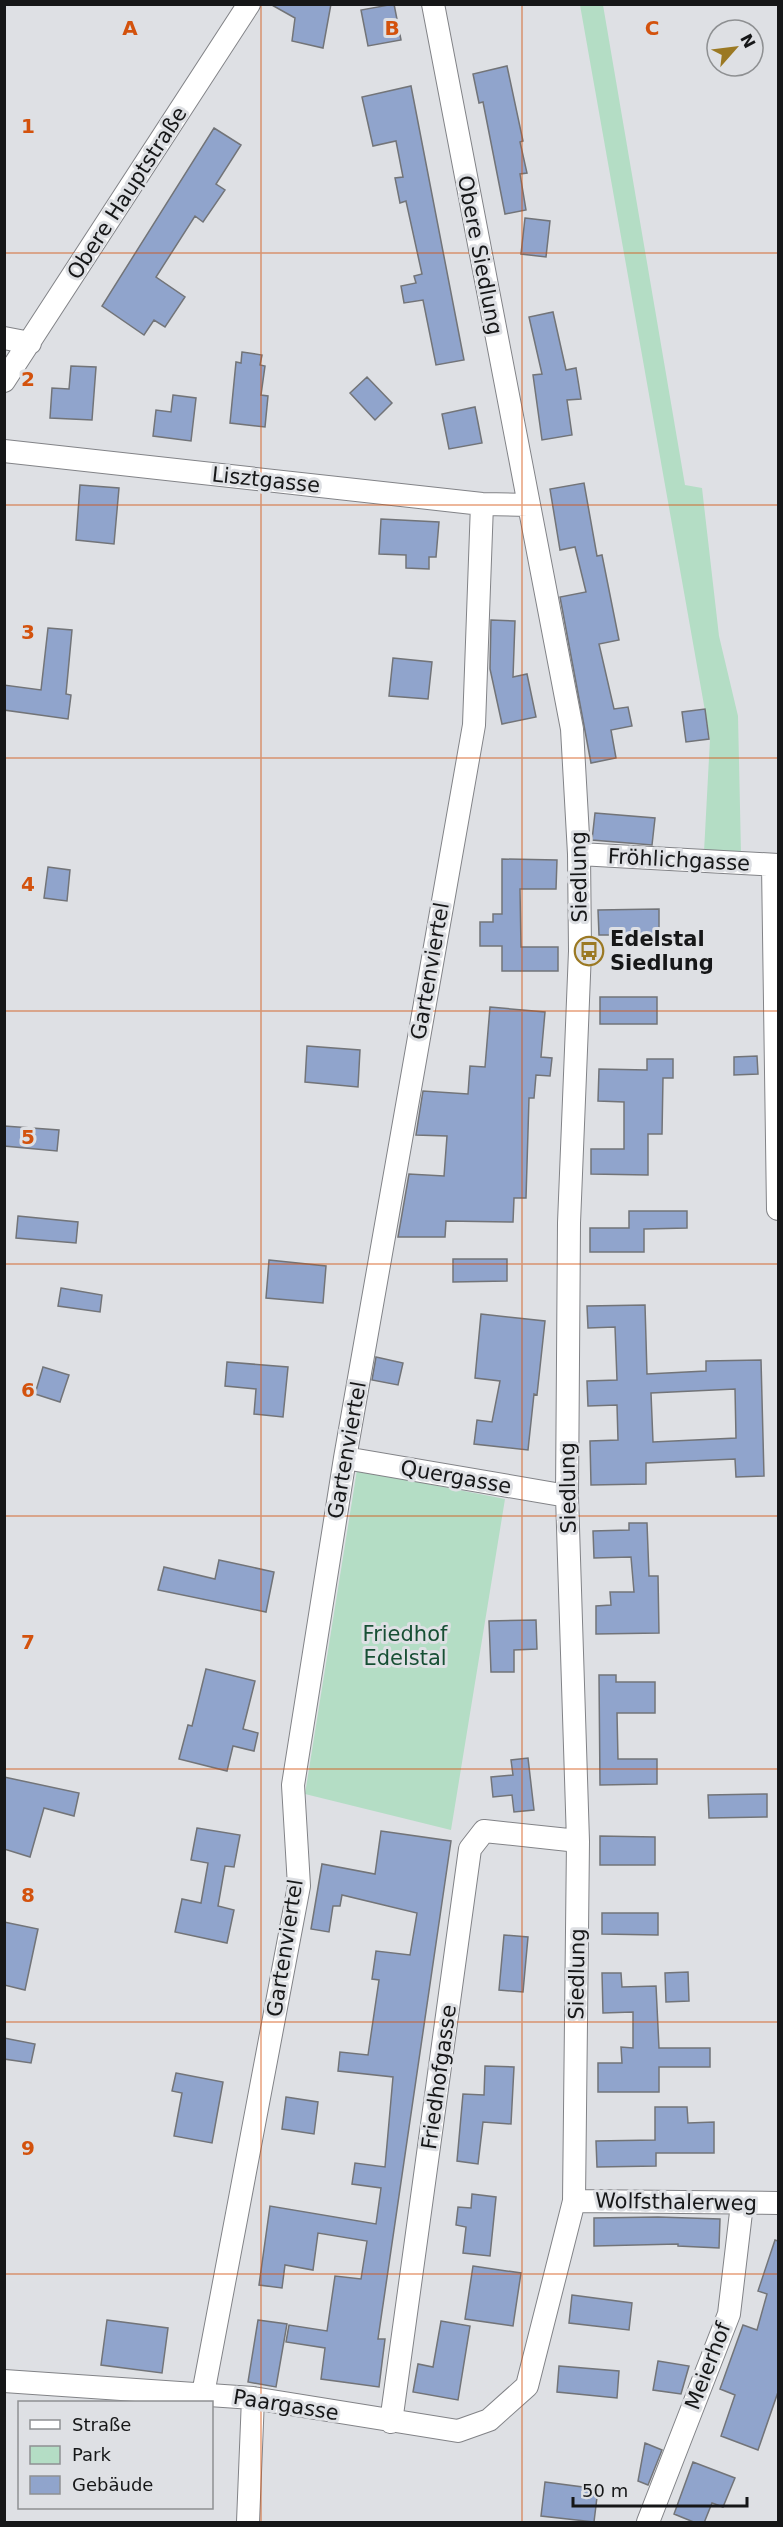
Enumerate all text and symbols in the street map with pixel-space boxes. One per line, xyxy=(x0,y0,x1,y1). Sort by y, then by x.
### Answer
text: A xyxy=(122,16,138,40)
text: B xyxy=(384,16,400,40)
text: C xyxy=(645,16,659,40)
north arrow xyxy=(705,18,765,78)
text: N xyxy=(736,31,759,52)
street label: Obere Hauptstraße xyxy=(62,102,192,284)
text: 1 xyxy=(21,114,35,138)
street label: Obere Siedlung xyxy=(453,173,507,337)
text: 2 xyxy=(21,367,35,391)
street label: Lisztgasse xyxy=(211,462,321,498)
text: 3 xyxy=(21,620,35,644)
street label: Siedlung xyxy=(566,831,592,923)
street label: Fröhlichgasse xyxy=(607,844,751,876)
text: 4 xyxy=(21,872,35,896)
street label: Gartenviertel xyxy=(406,900,454,1042)
place label: Edelstal Siedlung xyxy=(610,927,714,975)
bus stop icon: Edelstal Siedlung xyxy=(573,935,605,967)
text: 5 xyxy=(21,1125,35,1149)
text: 6 xyxy=(21,1378,35,1402)
street label: Gartenviertel xyxy=(323,1379,371,1521)
street label: Siedlung xyxy=(555,1442,581,1534)
street label: Quergasse xyxy=(399,1455,513,1499)
park label: Friedhof Edelstal xyxy=(363,1622,448,1670)
text: 7 xyxy=(21,1630,35,1654)
street label: Gartenviertel xyxy=(262,1877,308,2019)
text: 8 xyxy=(21,1883,35,1907)
street label: Siedlung xyxy=(564,1928,590,2020)
street label: Friedhofgasse xyxy=(417,2003,461,2151)
text: 9 xyxy=(21,2136,35,2160)
street label: Wolfsthalerweg xyxy=(595,2189,757,2215)
street label: Meierhof xyxy=(680,2318,736,2413)
street label: Paargasse xyxy=(231,2385,341,2425)
legend xyxy=(18,2401,213,2509)
text: Straße xyxy=(72,2414,131,2435)
text: Park xyxy=(72,2444,111,2465)
scale bar xyxy=(573,2470,747,2508)
text: Gebäude xyxy=(72,2474,153,2495)
text: 50 m xyxy=(582,2480,628,2501)

